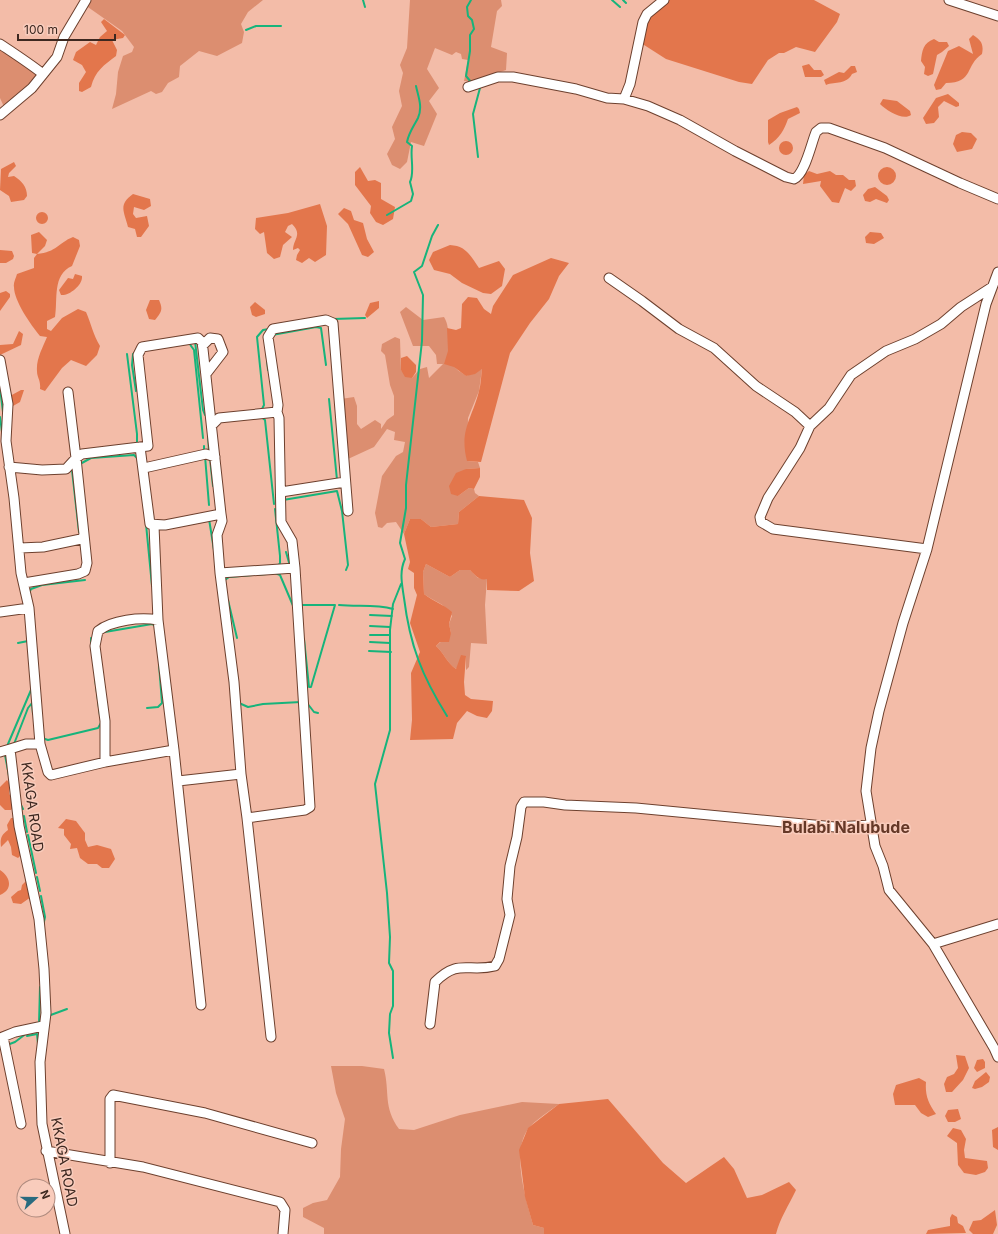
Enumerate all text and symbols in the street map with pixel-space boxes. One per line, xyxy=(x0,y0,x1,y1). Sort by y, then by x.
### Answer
scale bar xyxy=(18,16,115,42)
text: 100 m xyxy=(24,22,58,37)
street label: KKAGA ROAD xyxy=(18,761,48,853)
district label: Bulabi Nalubude xyxy=(782,817,910,837)
street label: KKAGA ROAD xyxy=(48,1116,82,1208)
north arrow xyxy=(16,1178,56,1218)
text: N xyxy=(37,1188,53,1201)

